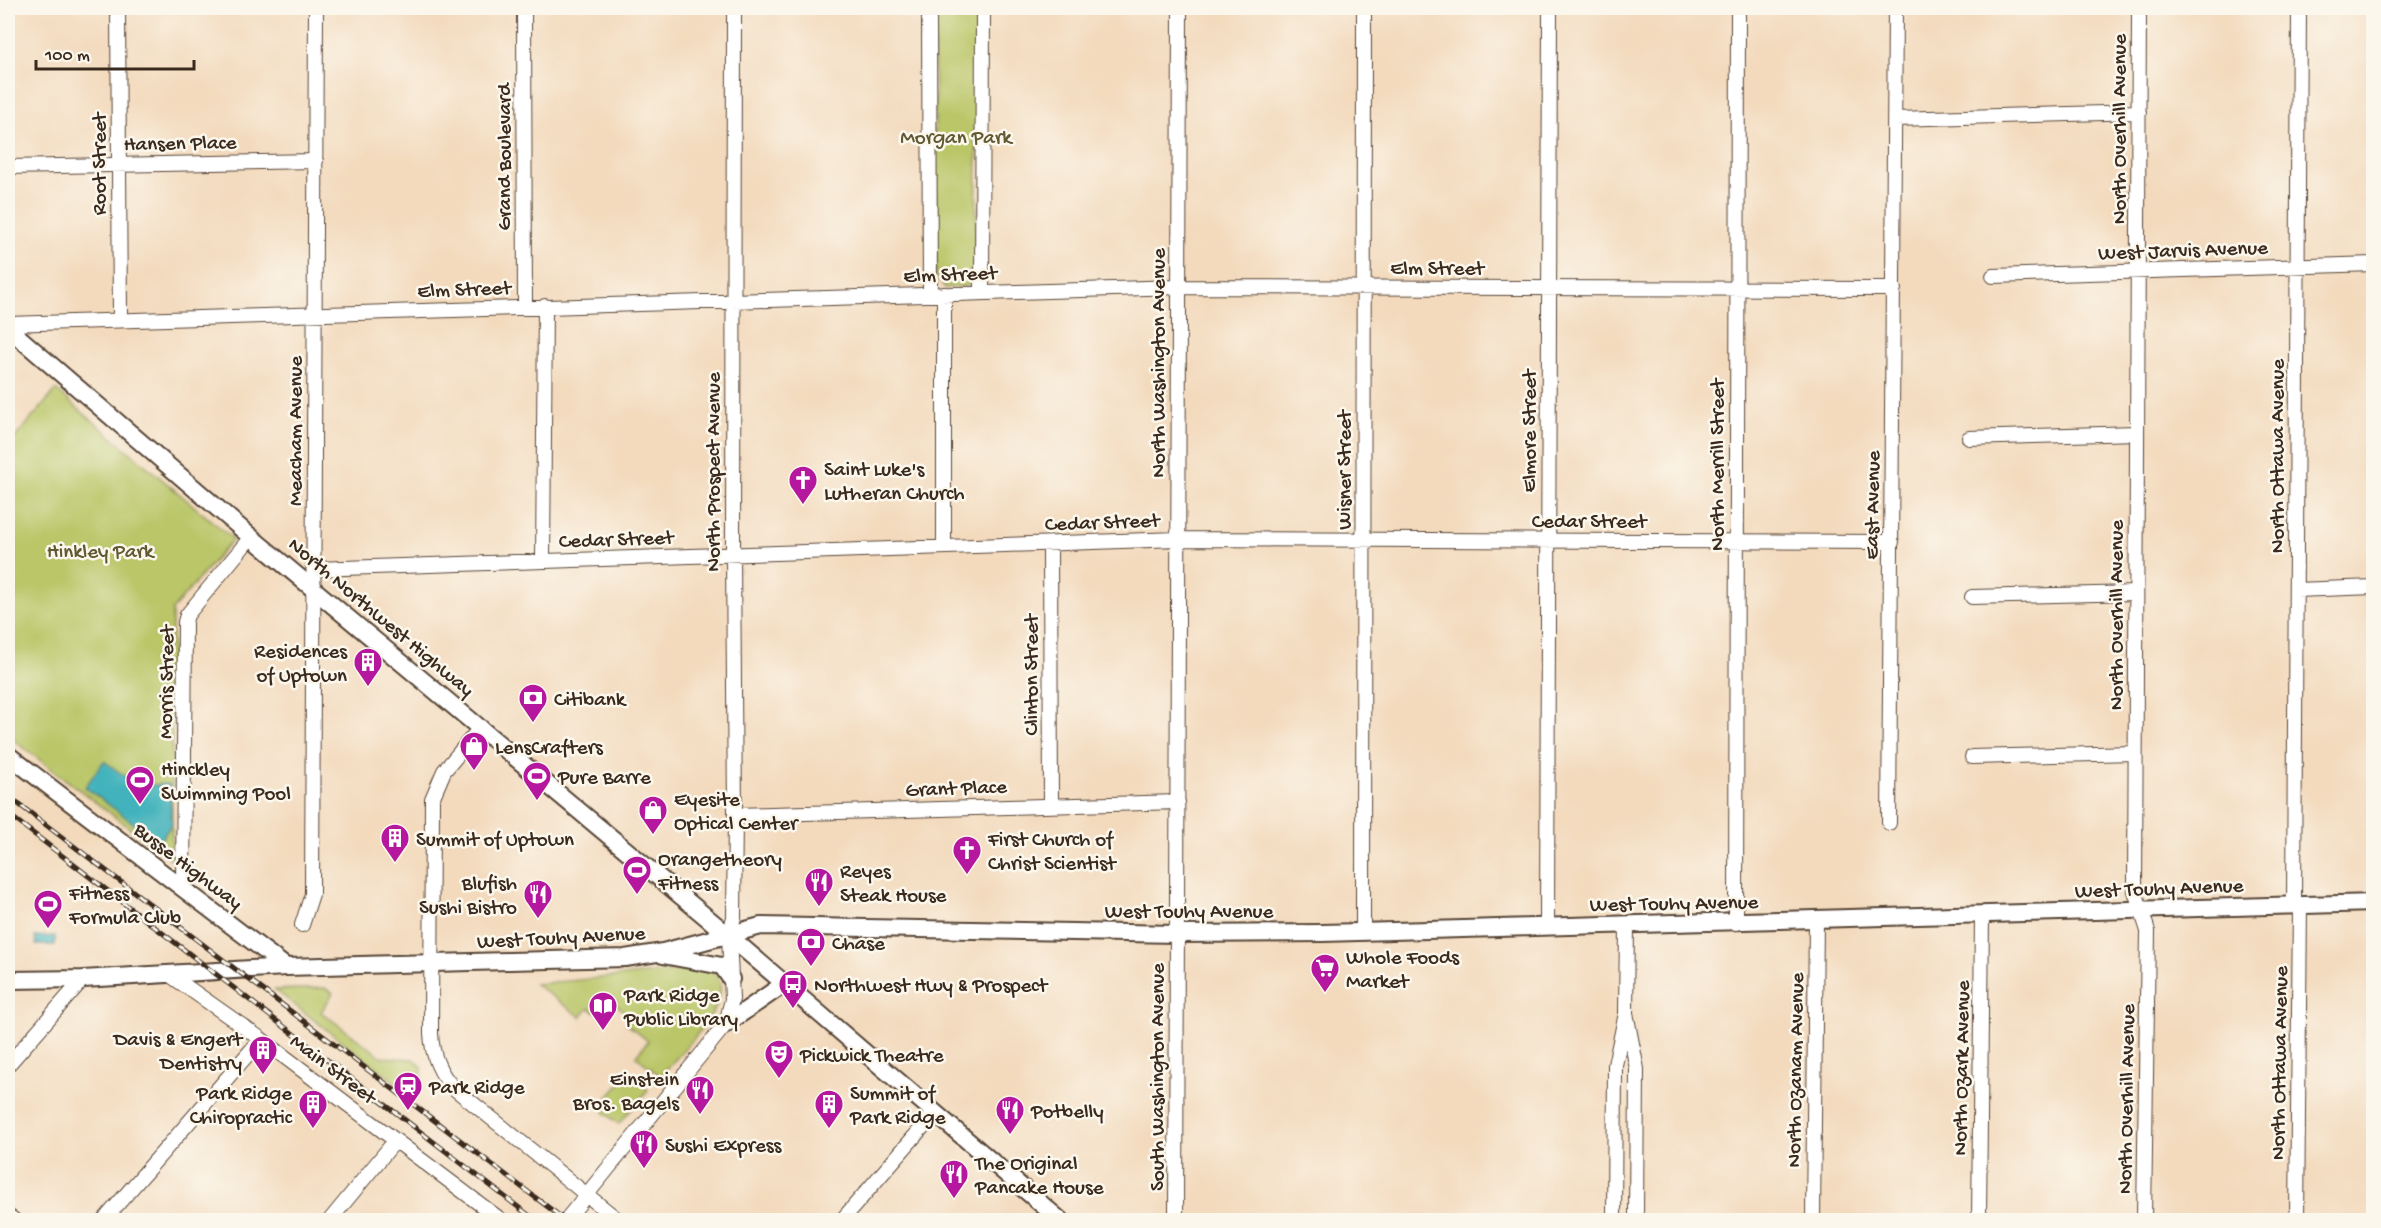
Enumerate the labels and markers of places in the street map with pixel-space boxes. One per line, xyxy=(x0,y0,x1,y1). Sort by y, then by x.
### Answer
place label: Saint Luke's Lutheran Church xyxy=(824,459,965,508)
church icon: Saint Luke's Lutheran Church xyxy=(787,464,819,506)
place label: Residences of Uptown xyxy=(254,641,348,690)
building icon: Residences of Uptown xyxy=(352,646,384,688)
bank icon: Citibank xyxy=(517,682,549,724)
place label: Citibank xyxy=(554,689,628,714)
shop icon: LensCrafters xyxy=(458,730,490,772)
place label: LensCrafters xyxy=(495,737,604,762)
place label: Hinckley Swimming Pool xyxy=(161,759,291,808)
sports icon: Pure Barre xyxy=(521,760,553,802)
sports icon: Hinckley Swimming Pool xyxy=(124,764,156,806)
place label: Pure Barre xyxy=(557,767,652,792)
place label: Eyesite Optical Center xyxy=(674,789,799,838)
shop icon: Eyesite Optical Center xyxy=(637,794,669,836)
building icon: Summit of Uptown xyxy=(379,822,411,864)
place label: Summit of Uptown xyxy=(416,829,574,854)
place label: First Church of Christ Scientist xyxy=(987,829,1118,878)
church icon: First Church of Christ Scientist xyxy=(951,834,983,876)
place label: Orangetheory Fitness xyxy=(657,849,782,898)
sports icon: Orangetheory Fitness xyxy=(621,854,653,896)
place label: Reyes Steak House xyxy=(840,861,948,910)
restaurant icon: Reyes Steak House xyxy=(803,866,835,908)
place label: Blufish Sushi Bistro xyxy=(419,873,517,922)
restaurant icon: Blufish Sushi Bistro xyxy=(522,878,554,920)
place label: Fitness Formula Club xyxy=(68,883,181,932)
sports icon: Fitness Formula Club xyxy=(32,888,64,930)
bank icon: Chase xyxy=(795,926,827,968)
place label: Chase xyxy=(832,933,886,958)
place label: Whole Foods Market xyxy=(1346,947,1460,996)
supermarket icon: Whole Foods Market xyxy=(1309,952,1341,994)
bus stop icon: Northwest Hwy & Prospect xyxy=(777,968,809,1010)
place label: Northwest Hwy & Prospect xyxy=(814,975,1049,1000)
place label: Park Ridge Public Library xyxy=(623,985,738,1034)
library icon: Park Ridge Public Library xyxy=(587,990,619,1032)
place label: Davis & Engert Dentistry xyxy=(112,1029,244,1078)
building icon: Davis & Engert Dentistry xyxy=(247,1034,279,1076)
theatre icon: Pickwick Theatre xyxy=(763,1038,795,1080)
place label: Pickwick Theatre xyxy=(799,1045,945,1070)
place label: Einstein Bros. Bagels xyxy=(572,1069,680,1118)
station icon: Park Ridge xyxy=(392,1070,424,1112)
restaurant icon: Einstein Bros. Bagels xyxy=(684,1074,716,1116)
place label: Park Ridge xyxy=(428,1077,526,1102)
place label: Park Ridge Chiropractic xyxy=(190,1083,293,1132)
place label: Summit of Park Ridge xyxy=(849,1083,947,1132)
building icon: Park Ridge Chiropractic xyxy=(297,1088,329,1130)
building icon: Summit of Park Ridge xyxy=(813,1088,845,1130)
restaurant icon: Potbelly xyxy=(994,1094,1026,1136)
place label: Potbelly xyxy=(1030,1101,1104,1126)
restaurant icon: Sushi Express xyxy=(628,1128,660,1170)
place label: Sushi Express xyxy=(665,1135,783,1160)
place label: The Original Pancake House xyxy=(974,1153,1105,1202)
restaurant icon: The Original Pancake House xyxy=(938,1158,970,1200)

